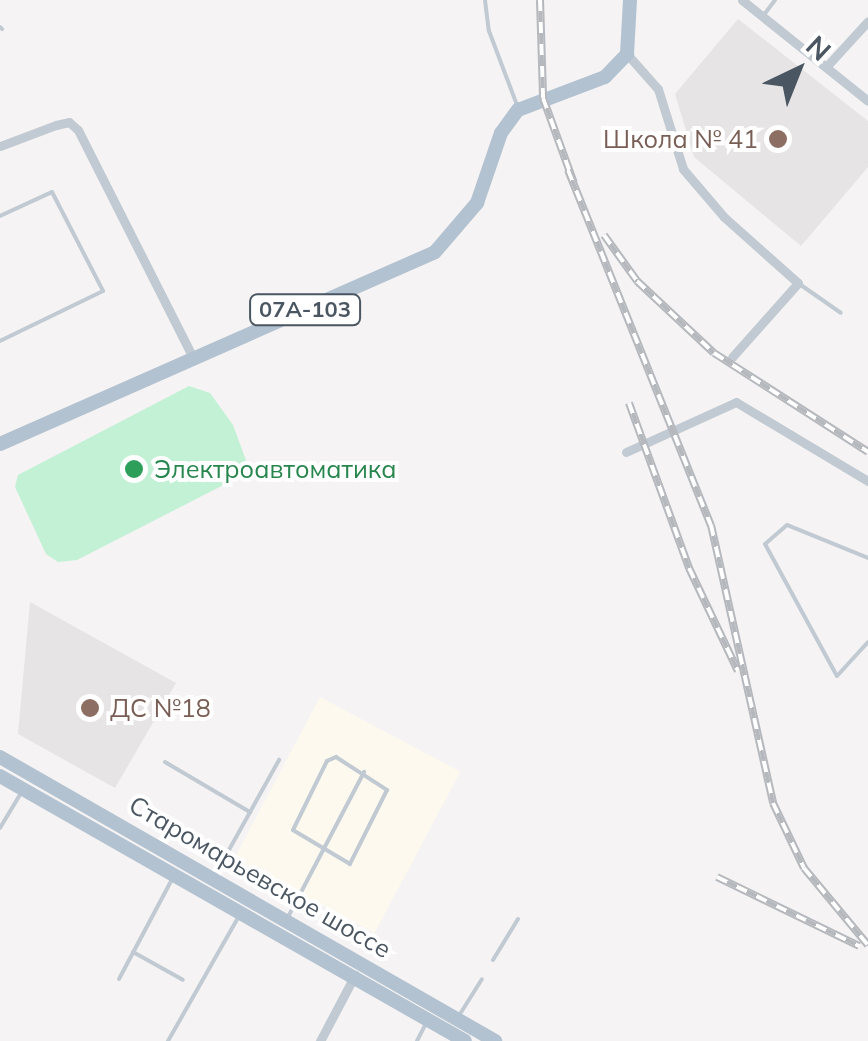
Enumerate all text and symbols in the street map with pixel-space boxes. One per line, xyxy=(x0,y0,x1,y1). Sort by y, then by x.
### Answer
north arrow xyxy=(748,20,848,120)
text: N xyxy=(799,28,838,68)
place label: Школа № 41 xyxy=(603,124,758,154)
marker: Школа № 41 xyxy=(767,128,789,150)
road number: 07А-103 xyxy=(248,293,362,327)
place label: Электроавтоматика xyxy=(154,454,396,484)
marker: Электроавтоматика xyxy=(123,458,145,480)
place label: ДС №18 xyxy=(110,693,211,723)
marker: ДС №18 xyxy=(79,697,101,719)
street label: Старомарьевское шоссе xyxy=(124,790,396,964)

